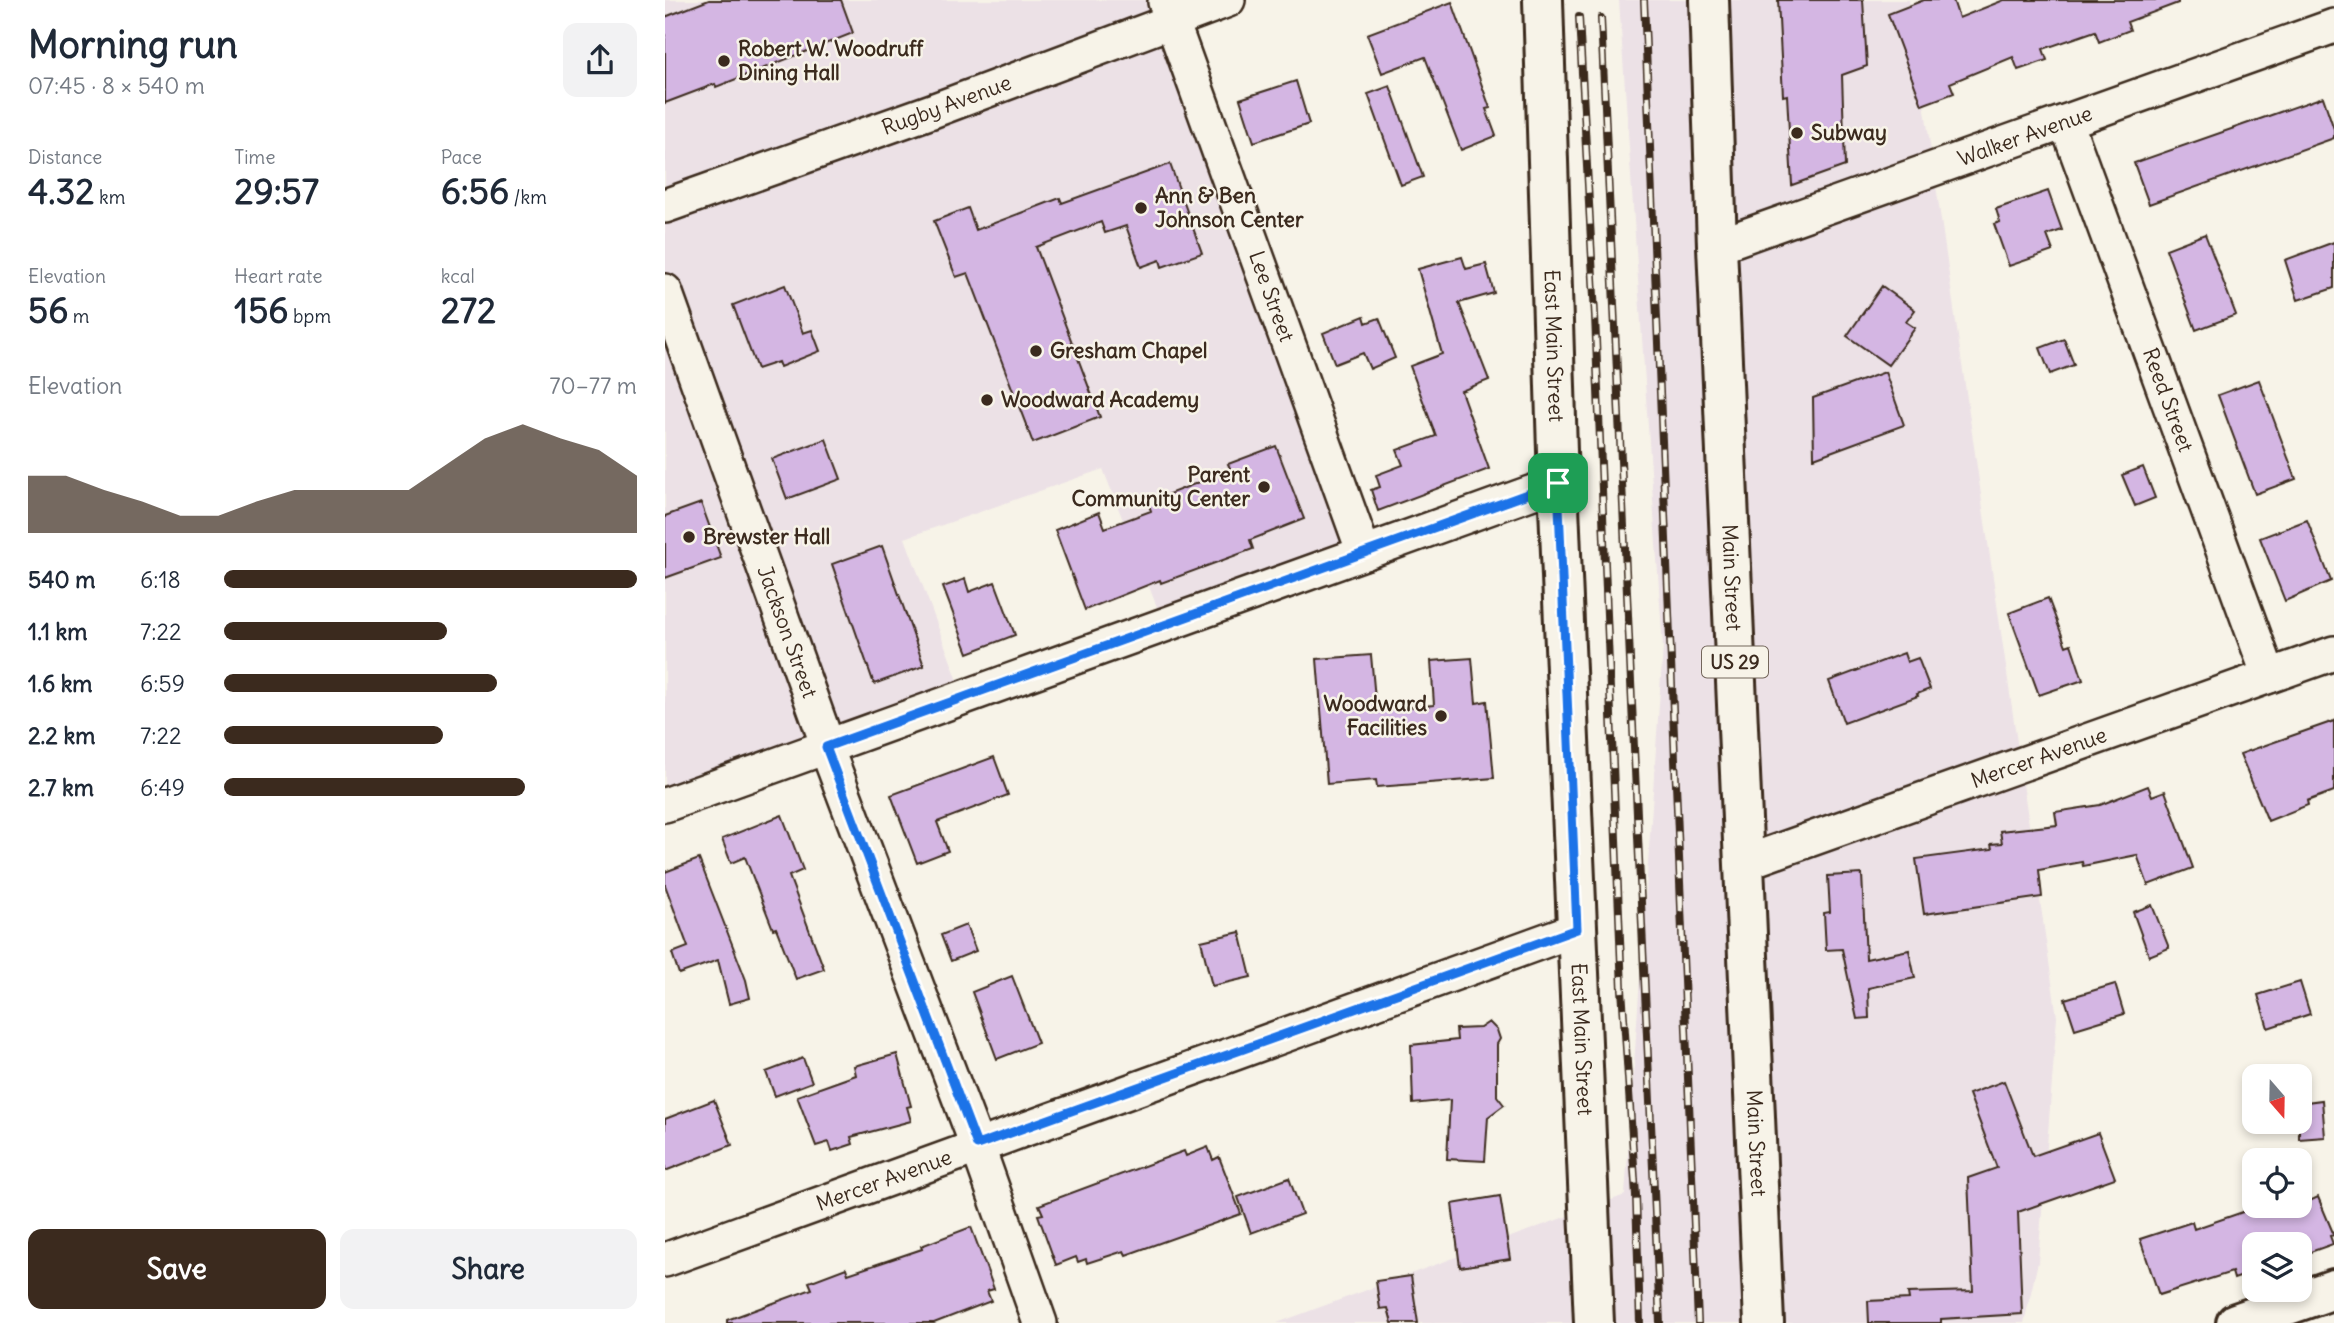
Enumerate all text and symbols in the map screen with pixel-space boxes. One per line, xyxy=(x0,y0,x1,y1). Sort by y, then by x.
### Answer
text: Morning run xyxy=(28,21,238,68)
button: share xyxy=(563,23,637,97)
place label: Robert W. Woodruff Dining Hall xyxy=(738,35,924,86)
marker: Robert W. Woodruff Dining Hall xyxy=(716,53,732,69)
street label: Rugby Avenue xyxy=(878,69,1015,141)
text: 07:45 · 8 × 540 m xyxy=(28,71,205,100)
street label: Walker Avenue xyxy=(1954,99,2096,172)
place label: Subway xyxy=(1811,119,1887,146)
marker: Subway xyxy=(1789,125,1805,141)
text: Distance xyxy=(28,145,102,169)
text: Time xyxy=(234,145,275,169)
text: Pace xyxy=(441,145,482,169)
text: 4.32 xyxy=(28,169,95,213)
text: 29:57 xyxy=(234,169,319,213)
text: 6:56 xyxy=(441,169,509,213)
place label: Ann & Ben Johnson Center xyxy=(1155,182,1304,233)
text: km xyxy=(95,185,125,209)
text: /km xyxy=(509,185,547,209)
marker: Ann & Ben Johnson Center xyxy=(1133,200,1149,216)
street label: Lee Street xyxy=(1243,247,1301,345)
text: Elevation xyxy=(28,264,106,288)
text: Heart rate xyxy=(234,264,322,288)
text: kcal xyxy=(441,264,475,288)
street label: East Main Street xyxy=(1538,269,1570,422)
text: 56 xyxy=(28,288,68,332)
text: 156 xyxy=(234,288,289,332)
text: 272 xyxy=(441,288,496,332)
text: m xyxy=(68,304,90,328)
text: bpm xyxy=(289,304,331,328)
place label: Gresham Chapel xyxy=(1050,337,1207,364)
marker: Gresham Chapel xyxy=(1028,343,1044,359)
street label: Reed Street xyxy=(2137,344,2200,456)
text: Elevation xyxy=(28,371,122,400)
text: 70–77 m xyxy=(549,371,637,400)
place label: Woodward Academy xyxy=(1001,386,1199,413)
marker: Woodward Academy xyxy=(979,392,995,408)
pin xyxy=(1528,453,1588,513)
place label: Parent Community Center xyxy=(1071,461,1251,512)
icon: arrive xyxy=(1539,464,1577,502)
marker: Parent Community Center xyxy=(1256,479,1272,495)
place label: Brewster Hall xyxy=(703,523,830,550)
street label: Main Street xyxy=(1716,524,1748,632)
marker: Brewster Hall xyxy=(681,529,697,545)
street label: Jackson Street xyxy=(751,562,824,701)
text: 540 m xyxy=(28,565,95,594)
text: 6:18 xyxy=(140,565,181,594)
text: 1.1 km xyxy=(28,617,87,646)
text: 7:22 xyxy=(140,617,182,646)
road number: US 29 xyxy=(1702,646,1768,678)
text: 1.6 km xyxy=(28,669,93,698)
text: 6:59 xyxy=(140,669,185,698)
place label: Woodward Facilities xyxy=(1324,690,1428,741)
marker: Woodward Facilities xyxy=(1433,708,1449,724)
text: 2.2 km xyxy=(28,721,95,750)
text: 7:22 xyxy=(140,721,182,750)
street label: Mercer Avenue xyxy=(1967,721,2110,794)
text: 2.7 km xyxy=(28,773,94,802)
text: 6:49 xyxy=(140,773,185,802)
street label: East Main Street xyxy=(1566,962,1599,1116)
north arrow xyxy=(2242,1064,2312,1134)
map controls xyxy=(2242,1064,2312,1302)
street label: Main Street xyxy=(1741,1089,1772,1197)
street label: Mercer Avenue xyxy=(812,1143,955,1217)
button: locate xyxy=(2242,1148,2312,1218)
button: Save xyxy=(28,1229,326,1309)
button: Share xyxy=(340,1229,637,1309)
button: layers xyxy=(2242,1232,2312,1302)

